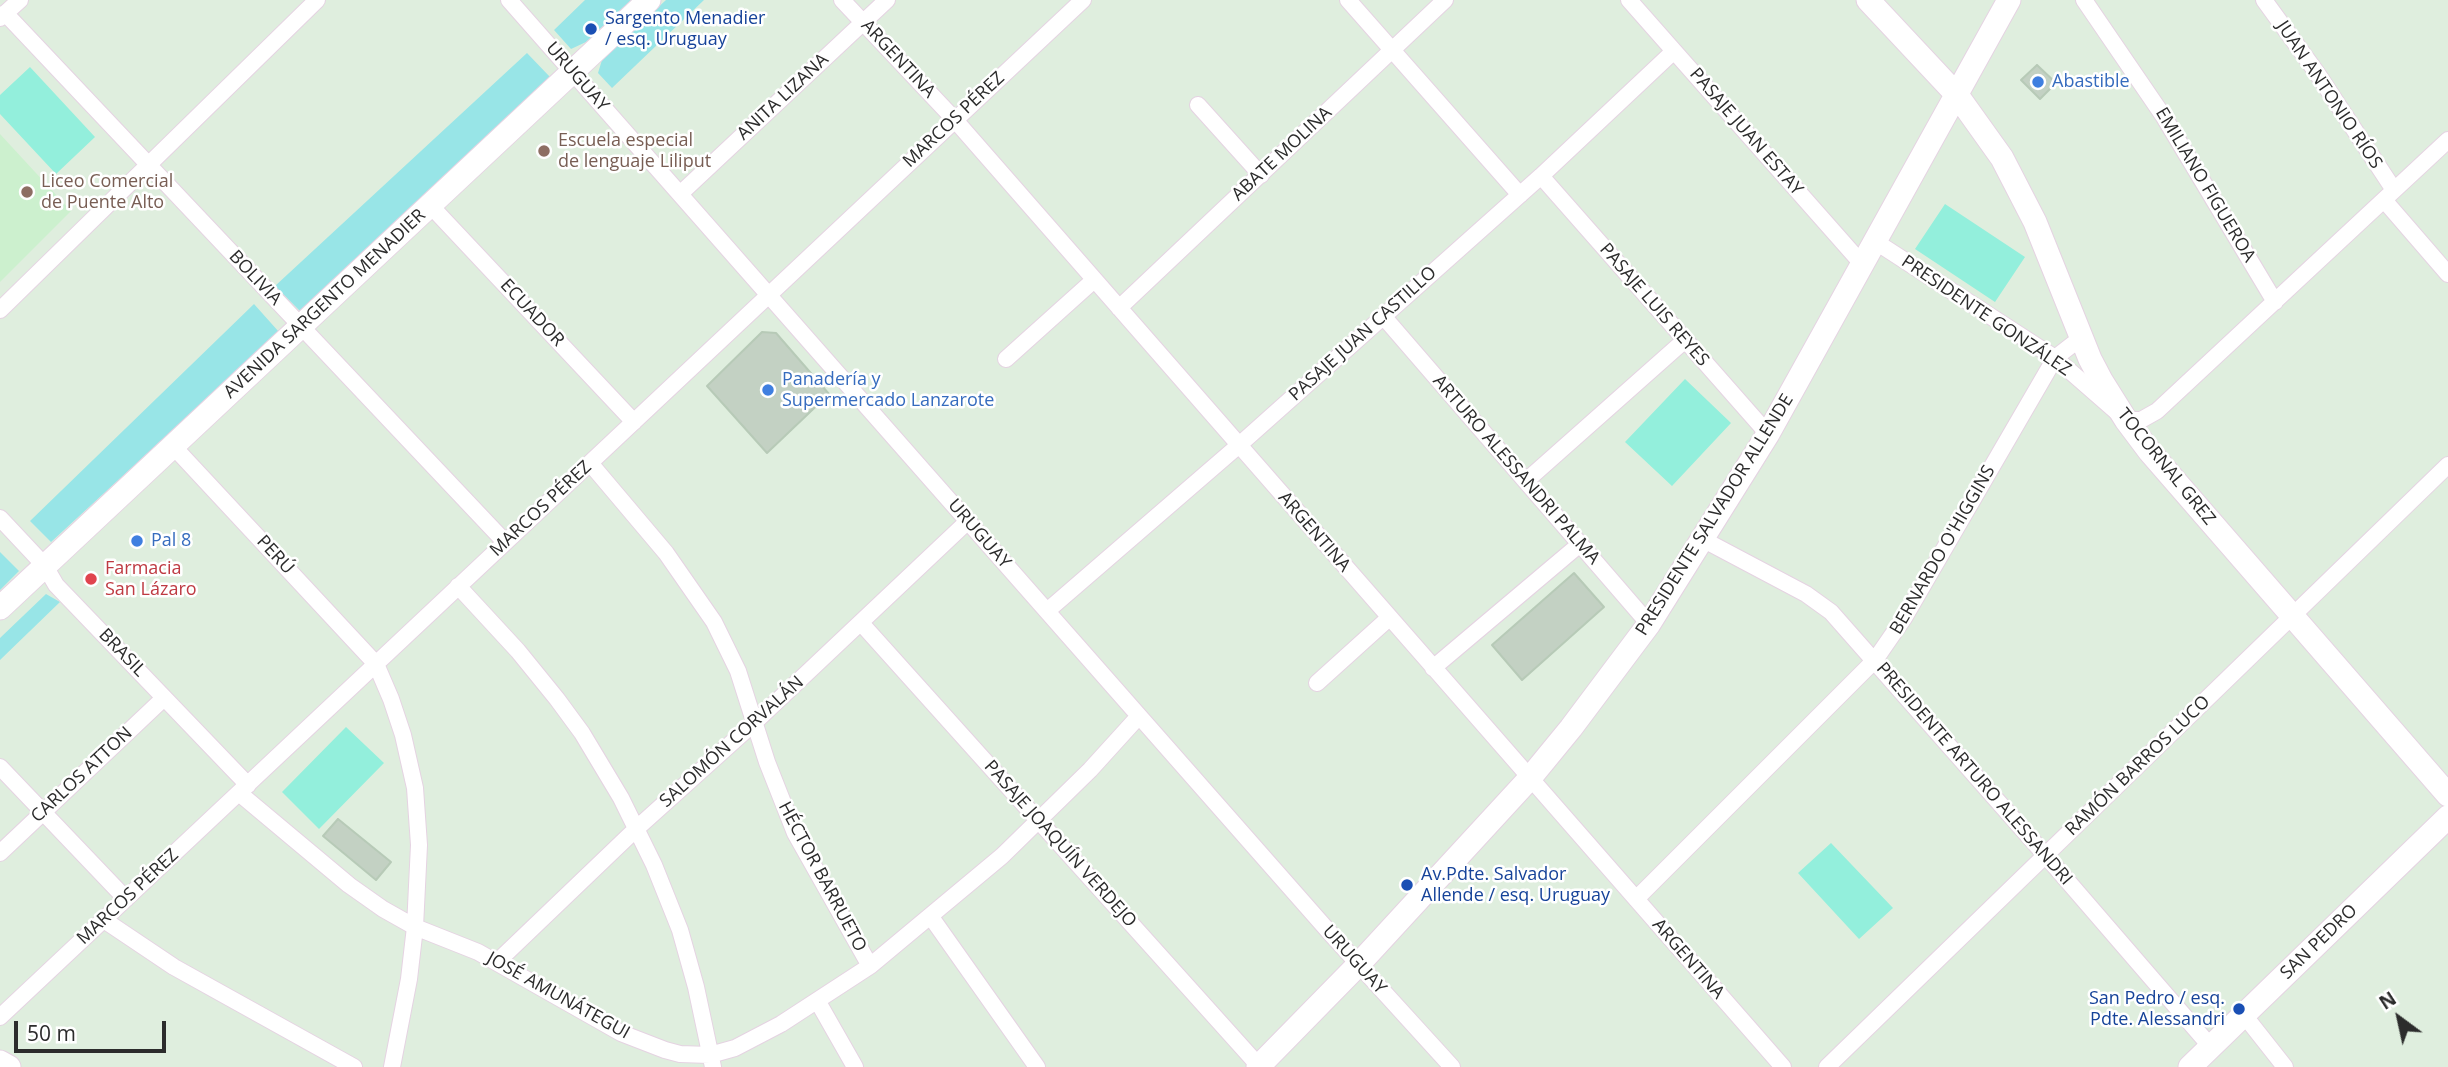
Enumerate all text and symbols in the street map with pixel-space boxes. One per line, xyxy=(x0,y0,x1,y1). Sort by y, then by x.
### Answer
place label: Sargento Menadier / esq. Uruguay xyxy=(605,8,765,50)
street label: ARGENTINA xyxy=(856,15,940,103)
street label: JUAN ANTONIO RÍOS xyxy=(2271,17,2387,173)
marker: Sargento Menadier / esq. Uruguay xyxy=(583,21,599,37)
street label: URUGUAY xyxy=(541,38,613,116)
street label: ANITA LIZANA xyxy=(733,49,833,145)
street label: PASAJE JUAN ESTAY xyxy=(1685,64,1807,200)
street label: MARCOS PÉREZ xyxy=(899,67,1009,173)
place label: Abastible xyxy=(2052,71,2130,93)
marker: Abastible xyxy=(2030,74,2046,90)
street label: ABATE MOLINA xyxy=(1228,102,1336,206)
street label: EMILIANO FIGUEROA xyxy=(2150,104,2260,266)
place label: Escuela especial de lenguaje Liliput xyxy=(558,130,711,172)
marker: Escuela especial de lenguaje Liliput xyxy=(536,143,552,159)
place label: Liceo Comercial de Puente Alto xyxy=(41,171,173,214)
marker: Liceo Comercial de Puente Alto xyxy=(19,184,35,200)
street label: AVENIDA SARGENTO MENADIER xyxy=(220,205,430,403)
street label: PASAJE LUIS REYES xyxy=(1595,239,1713,371)
street label: BOLIVIA xyxy=(224,246,286,310)
street label: PRESIDENTE GONZÁLEZ xyxy=(1897,251,2075,381)
street label: PASAJE JUAN CASTILLO xyxy=(1285,262,1441,406)
street label: ECUADOR xyxy=(495,275,569,351)
place label: Panadería y Supermercado Lanzarote xyxy=(782,369,994,412)
street label: ARTURO ALESSANDRI PALMA xyxy=(1428,371,1604,569)
marker: Panadería y Supermercado Lanzarote xyxy=(760,382,776,398)
street label: PRESIDENTE SALVADOR ALLENDE xyxy=(1632,390,1798,640)
street label: TOCORNAL GREZ xyxy=(2112,404,2220,530)
street label: MARCOS PÉREZ xyxy=(486,456,596,562)
street label: BERNARDO O'HIGGINS xyxy=(1886,462,2000,638)
street label: ARGENTINA xyxy=(1273,488,1355,576)
street label: URUGUAY xyxy=(943,495,1015,573)
place label: Pal 8 xyxy=(151,530,191,552)
street label: PERÚ xyxy=(252,531,298,579)
marker: Pal 8 xyxy=(129,533,145,549)
place label: Farmacia San Lázaro xyxy=(105,558,197,600)
marker: Farmacia San Lázaro xyxy=(83,571,99,587)
street label: BRASIL xyxy=(94,624,150,682)
street label: PRESIDENTE ARTURO ALESSANDRI xyxy=(1871,658,2077,890)
street label: SALOMÓN CORVALÁN xyxy=(656,672,808,812)
street label: RAMÓN BARROS LUCO xyxy=(2061,691,2215,841)
street label: CARLOS ATTON xyxy=(27,723,137,827)
street label: PASAJE JOAQUÍN VERDEJO xyxy=(979,756,1141,932)
street label: HÉCTOR BARRUETO xyxy=(773,798,871,956)
street label: MARCOS PÉREZ xyxy=(73,844,183,950)
place label: Av.Pdte. Salvador Allende / esq. Uruguay xyxy=(1421,864,1610,906)
marker: Av.Pdte. Salvador Allende / esq. Uruguay xyxy=(1399,877,1415,893)
street label: SAN PEDRO xyxy=(2276,900,2362,984)
street label: ARGENTINA xyxy=(1647,915,1729,1003)
street label: URUGUAY xyxy=(1318,921,1390,999)
street label: JOSÉ AMUNÁTEGUI xyxy=(483,948,633,1044)
north arrow xyxy=(2364,983,2434,1053)
text: N xyxy=(2374,985,2401,1016)
place label: San Pedro / esq. Pdte. Alessandri xyxy=(2089,988,2225,1030)
marker: San Pedro / esq. Pdte. Alessandri xyxy=(2231,1001,2247,1017)
scale bar xyxy=(18,1007,170,1052)
text: 50 m xyxy=(27,1019,76,1047)

